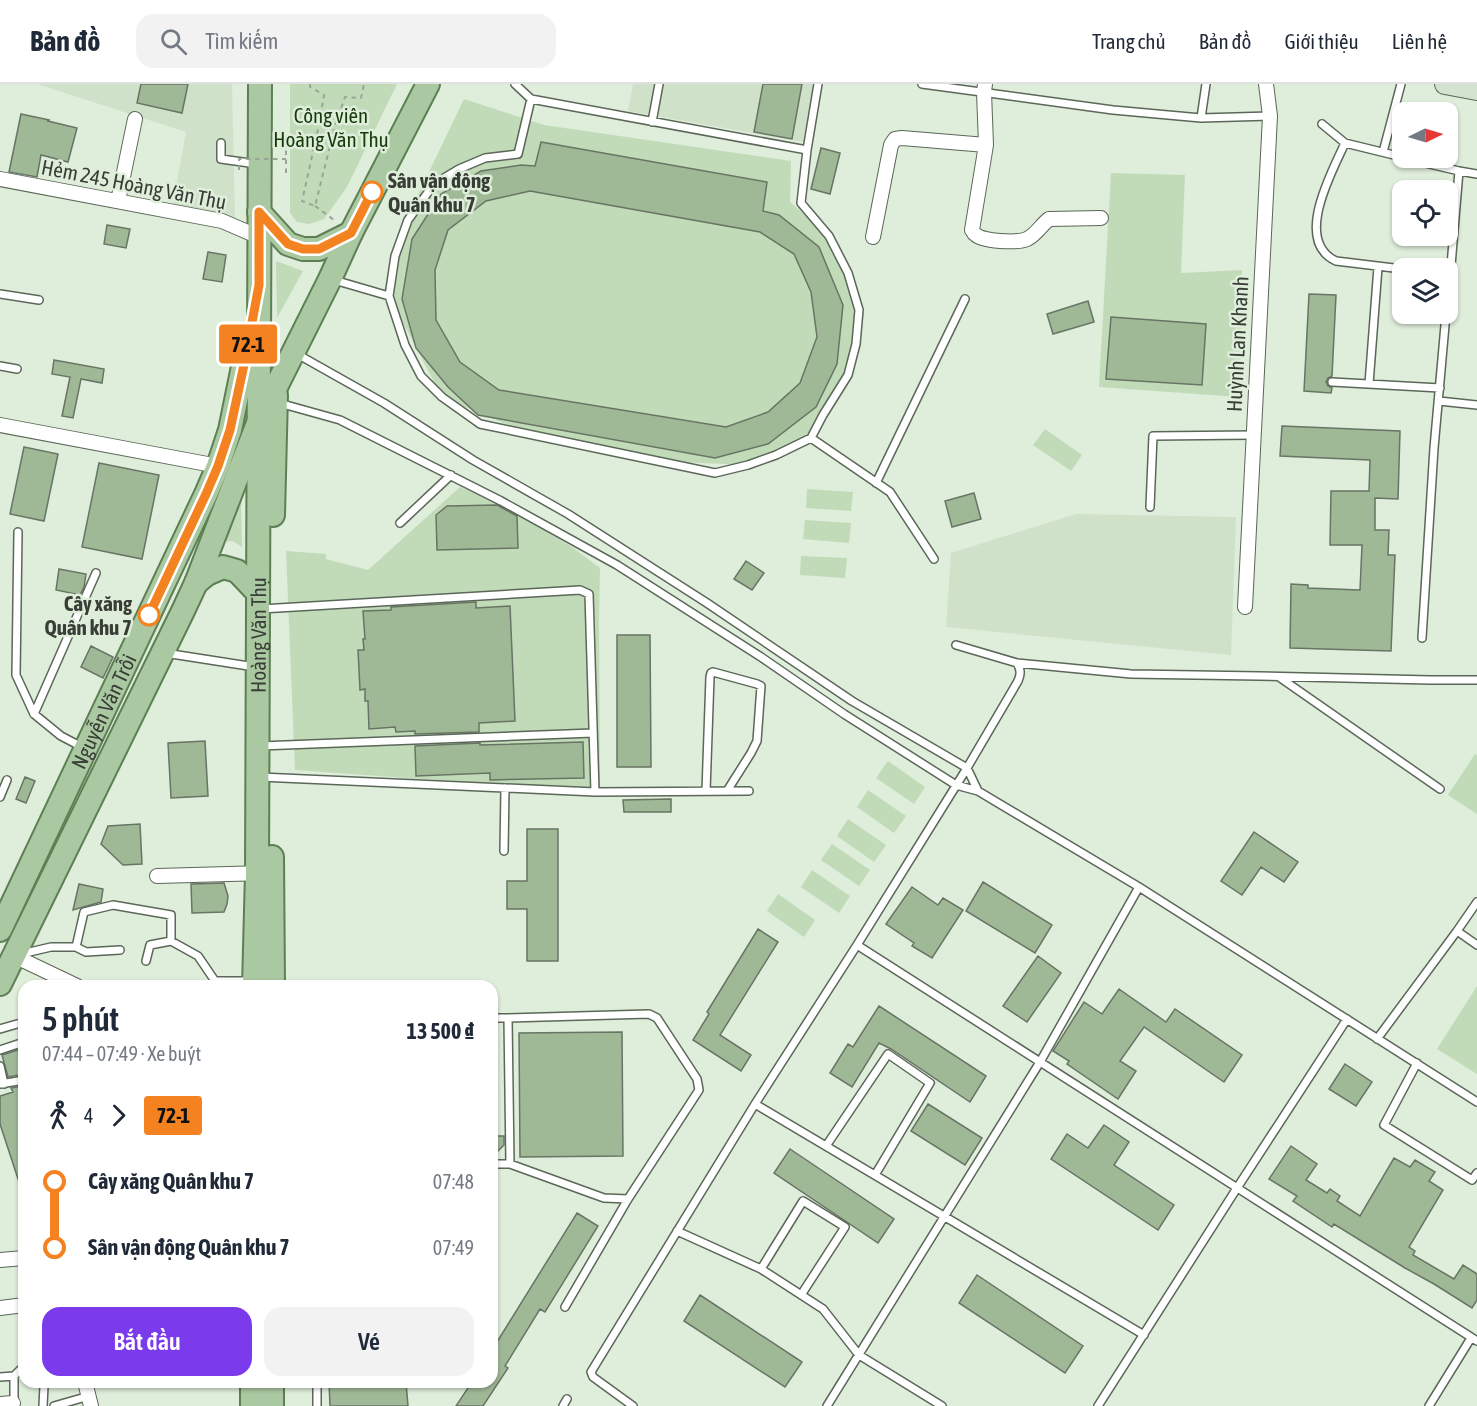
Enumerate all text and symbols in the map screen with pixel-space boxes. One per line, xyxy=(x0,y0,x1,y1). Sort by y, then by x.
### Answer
search box xyxy=(136,14,556,68)
text: Bản đồ xyxy=(30,25,100,57)
icon: search xyxy=(157,25,190,58)
text: Tìm kiếm xyxy=(205,28,278,54)
text: Trang chủ xyxy=(1092,29,1166,53)
text: Bản đồ xyxy=(1199,29,1251,53)
text: Giới thiệu xyxy=(1284,29,1359,53)
text: Liên hệ xyxy=(1392,29,1447,53)
north arrow xyxy=(1392,102,1458,168)
map controls xyxy=(1392,102,1458,324)
park label: Công viên Hoàng Văn Thụ xyxy=(273,103,389,151)
street label: Hẻm 245 Hoàng Văn Thụ xyxy=(40,154,228,214)
place label: Sân vận động Quân khu 7 xyxy=(388,168,491,216)
button: locate xyxy=(1392,180,1458,246)
marker: Sân vận động Quân khu 7 xyxy=(361,181,383,203)
button: layers xyxy=(1392,258,1458,324)
street label: Huỳnh Lan Khanh xyxy=(1221,276,1253,412)
line badge: 72-1 xyxy=(206,324,290,364)
text: 72-1 xyxy=(231,332,265,356)
street label: Hoàng Văn Thụ xyxy=(246,577,270,693)
place label: Cây xăng Quân khu 7 xyxy=(44,591,133,639)
marker: Cây xăng Quân khu 7 xyxy=(138,604,160,626)
street label: Nguyễn Văn Trỗi xyxy=(66,650,141,772)
text: 5 phút xyxy=(42,1000,119,1038)
text: 13 500 ₫ xyxy=(407,1018,474,1044)
text: 07:44 – 07:49 · Xe buýt xyxy=(42,1042,201,1065)
icon: walk xyxy=(42,1099,75,1132)
icon: forward xyxy=(102,1099,135,1132)
text: 72-1 xyxy=(156,1103,190,1127)
text: 4 xyxy=(84,1104,93,1127)
text: Cây xăng Quân khu 7 xyxy=(88,1168,254,1194)
text: 07:48 xyxy=(433,1170,474,1193)
text: Sân vận động Quân khu 7 xyxy=(88,1234,290,1260)
text: 07:49 xyxy=(433,1236,474,1259)
button: Bắt đầu xyxy=(42,1307,252,1376)
button: Vé xyxy=(264,1307,474,1376)

